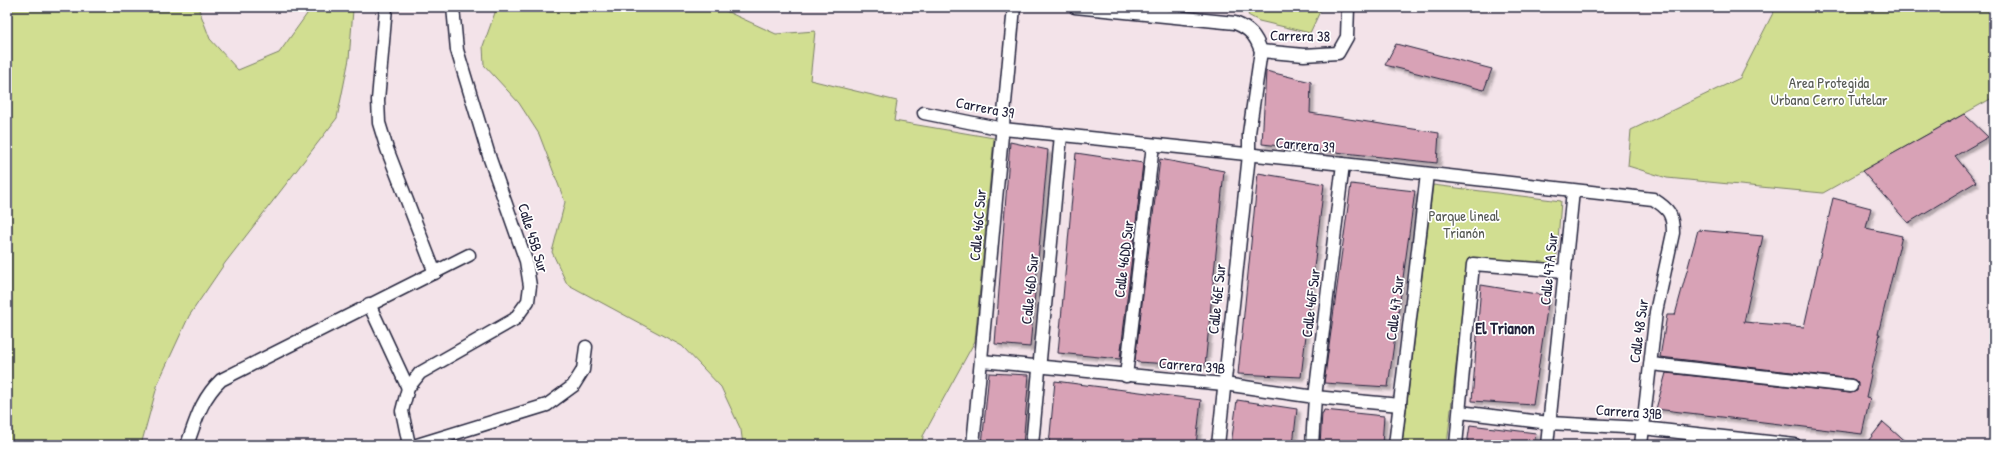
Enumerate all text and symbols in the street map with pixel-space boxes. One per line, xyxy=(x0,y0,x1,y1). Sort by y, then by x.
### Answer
street label: Carrera 38 xyxy=(1270,24,1330,47)
park label: Area Protegida Urbana Cerro Tutelar xyxy=(1770,72,1888,110)
street label: Carrera 39 xyxy=(954,92,1017,124)
street label: Carrera 39 xyxy=(1275,131,1336,158)
street label: Calle 46C Sur xyxy=(964,188,991,262)
street label: Calle 45B Sur xyxy=(513,201,554,275)
park label: Parque lineal Trianón xyxy=(1428,205,1500,243)
street label: Calle 46DD Sur xyxy=(1108,219,1139,299)
street label: Calle 47A Sur xyxy=(1534,232,1563,306)
street label: Calle 46D Sur xyxy=(1015,252,1044,325)
street label: Calle 46E Sur xyxy=(1202,263,1231,335)
street label: Calle 46F Sur xyxy=(1296,267,1325,339)
street label: Calle 47 Sur xyxy=(1380,274,1409,342)
street label: Calle 48 Sur xyxy=(1624,297,1653,364)
district label: El Trianon xyxy=(1475,317,1535,339)
street label: Carrera 39B xyxy=(1158,352,1226,379)
street label: Carrera 39B xyxy=(1595,399,1663,424)

